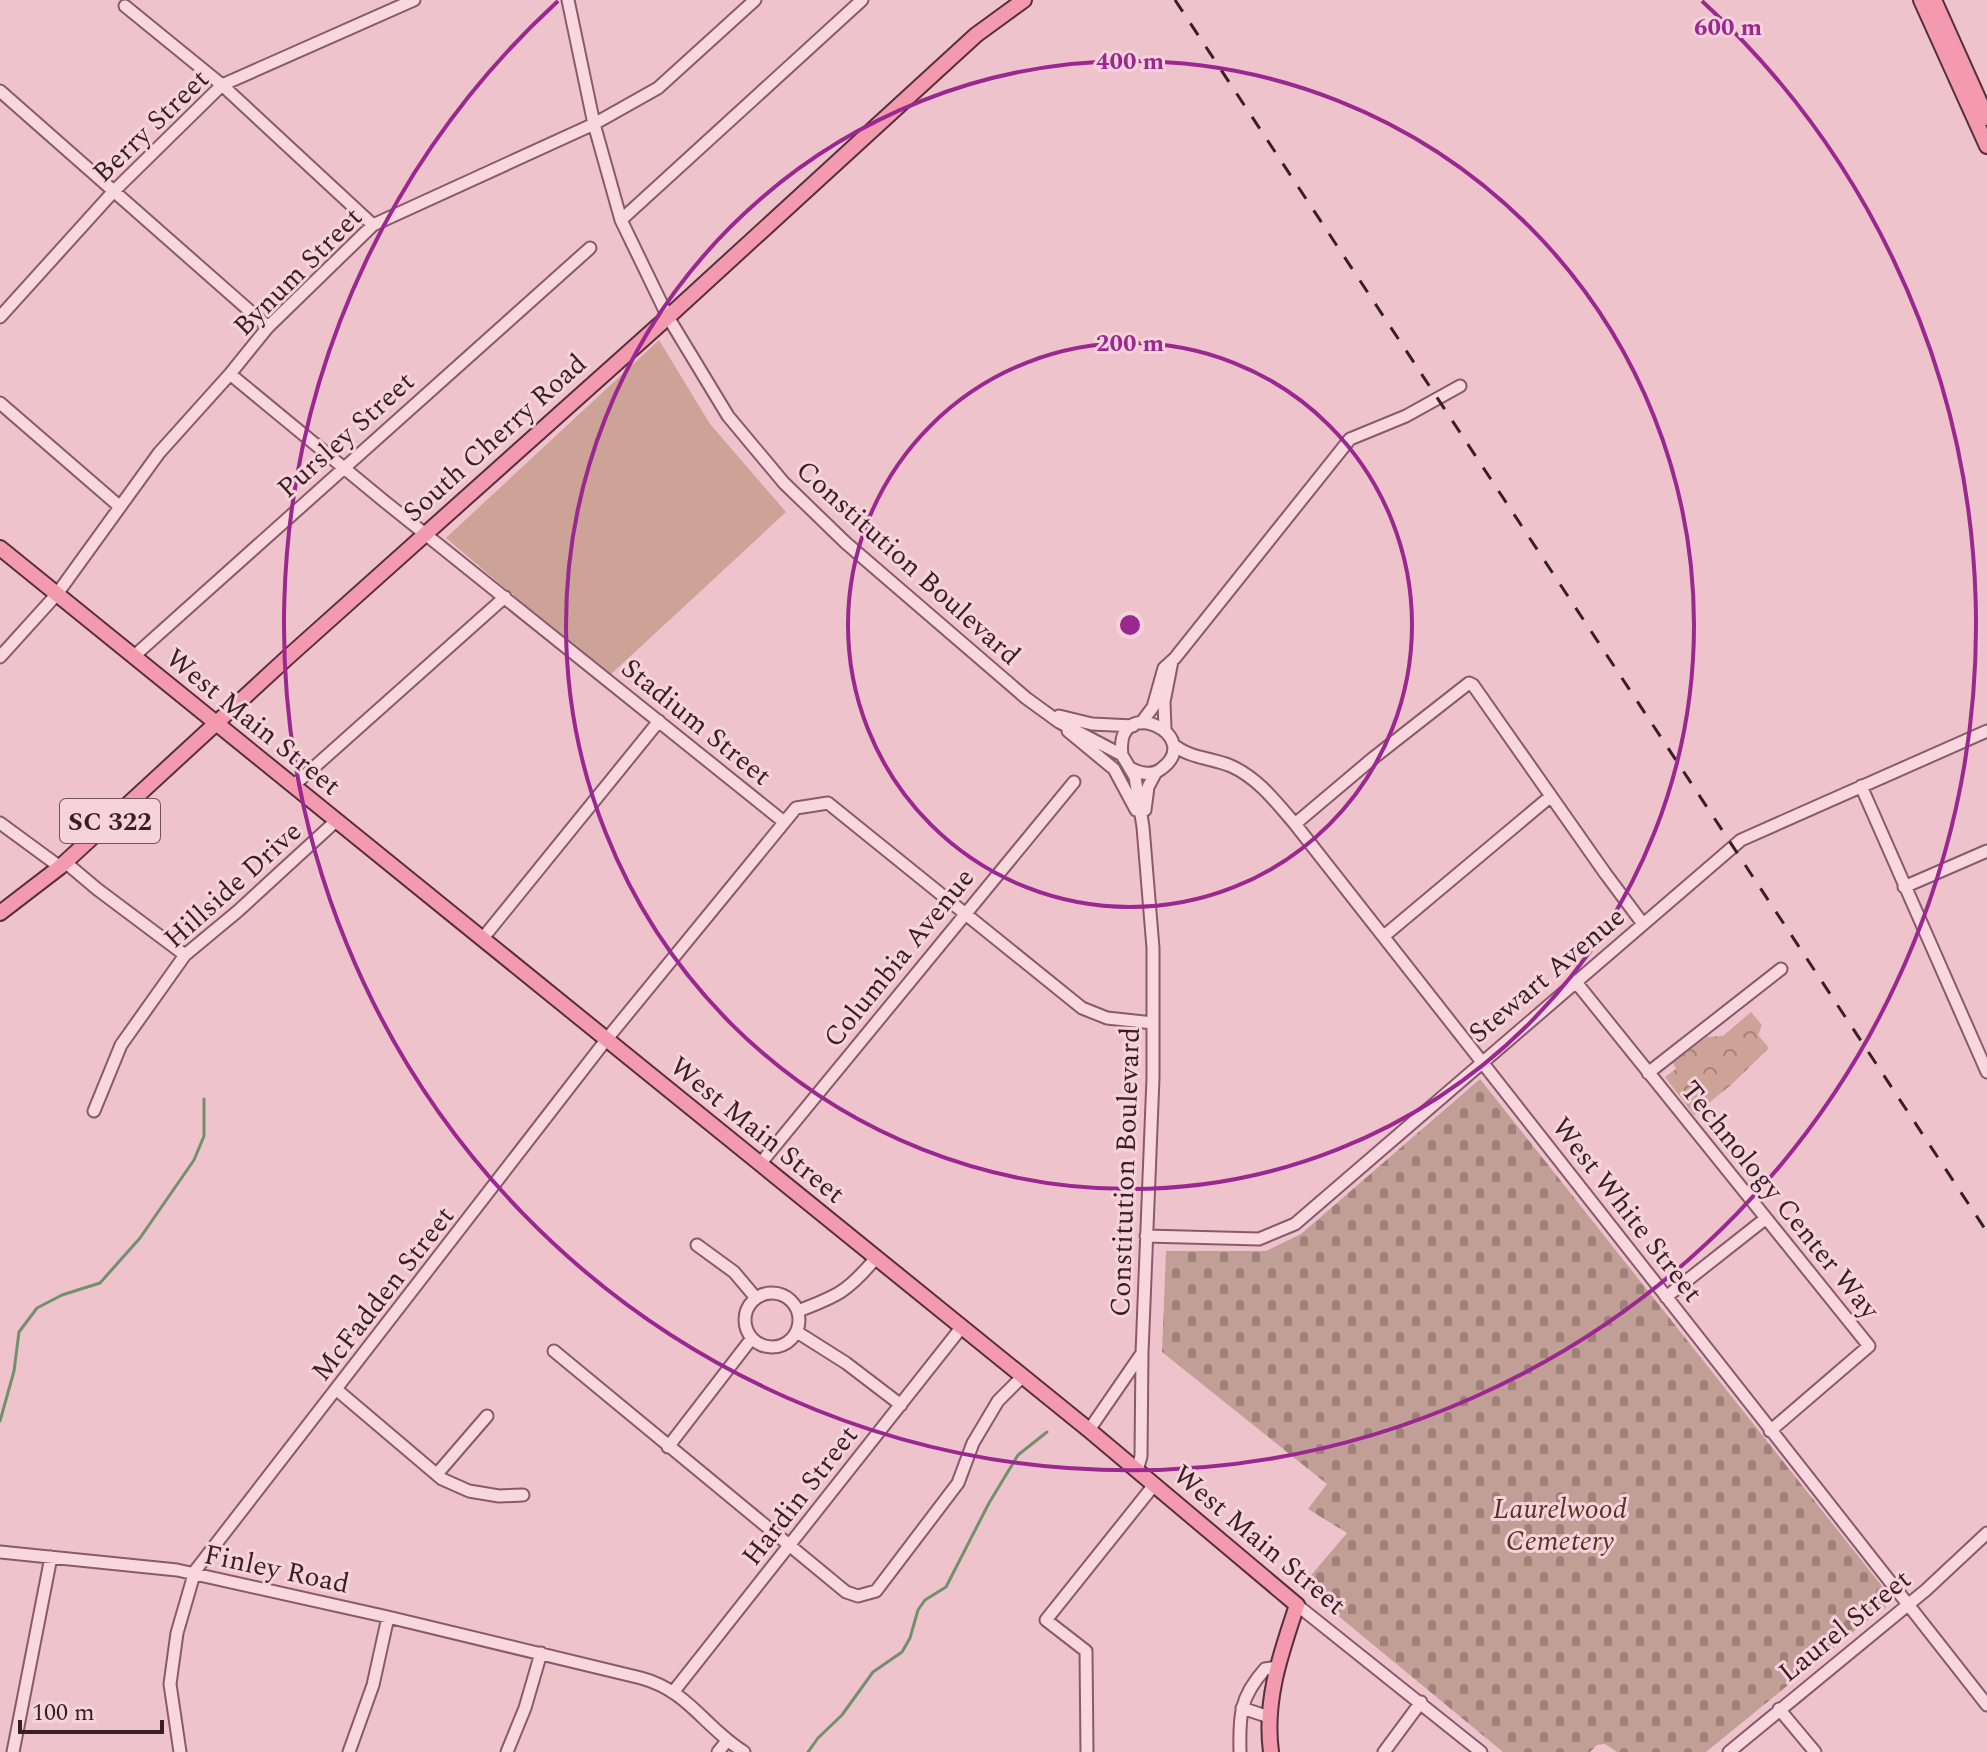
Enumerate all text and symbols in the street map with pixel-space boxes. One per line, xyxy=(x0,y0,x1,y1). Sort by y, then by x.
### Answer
text: 600 m xyxy=(1694,10,1762,46)
text: 400 m xyxy=(1096,44,1164,80)
street label: Berry Street xyxy=(83,59,219,193)
street label: Bynum Street xyxy=(223,197,373,347)
text: 200 m xyxy=(1096,326,1164,362)
street label: South Cherry Road xyxy=(393,343,597,533)
street label: Pursley Street xyxy=(268,361,425,509)
street label: Constitution Boulevard xyxy=(786,450,1030,676)
centre of rings xyxy=(1116,611,1144,639)
street label: West Main Street xyxy=(156,638,350,807)
street label: Stadium Street xyxy=(611,648,781,797)
road number: SC 322 xyxy=(60,799,160,843)
street label: Hillside Drive xyxy=(154,811,312,959)
street label: Columbia Avenue xyxy=(813,859,985,1057)
street label: Stewart Avenue xyxy=(1459,896,1635,1054)
street label: Constitution Boulevard xyxy=(1099,1026,1152,1318)
street label: West Main Street xyxy=(660,1046,854,1215)
street label: Technology Center Way xyxy=(1670,1071,1891,1330)
street label: West White Street xyxy=(1540,1108,1713,1312)
street label: McFadden Street xyxy=(301,1197,466,1391)
street label: Hardin Street xyxy=(731,1416,869,1576)
street label: West Main Street xyxy=(1163,1454,1355,1626)
park label: Laurelwood Cemetery xyxy=(1493,1488,1627,1563)
street label: Finley Road xyxy=(200,1533,353,1606)
street label: Laurel Street xyxy=(1769,1559,1921,1693)
scale bar xyxy=(20,1684,162,1734)
text: 100 m xyxy=(32,1695,95,1731)

